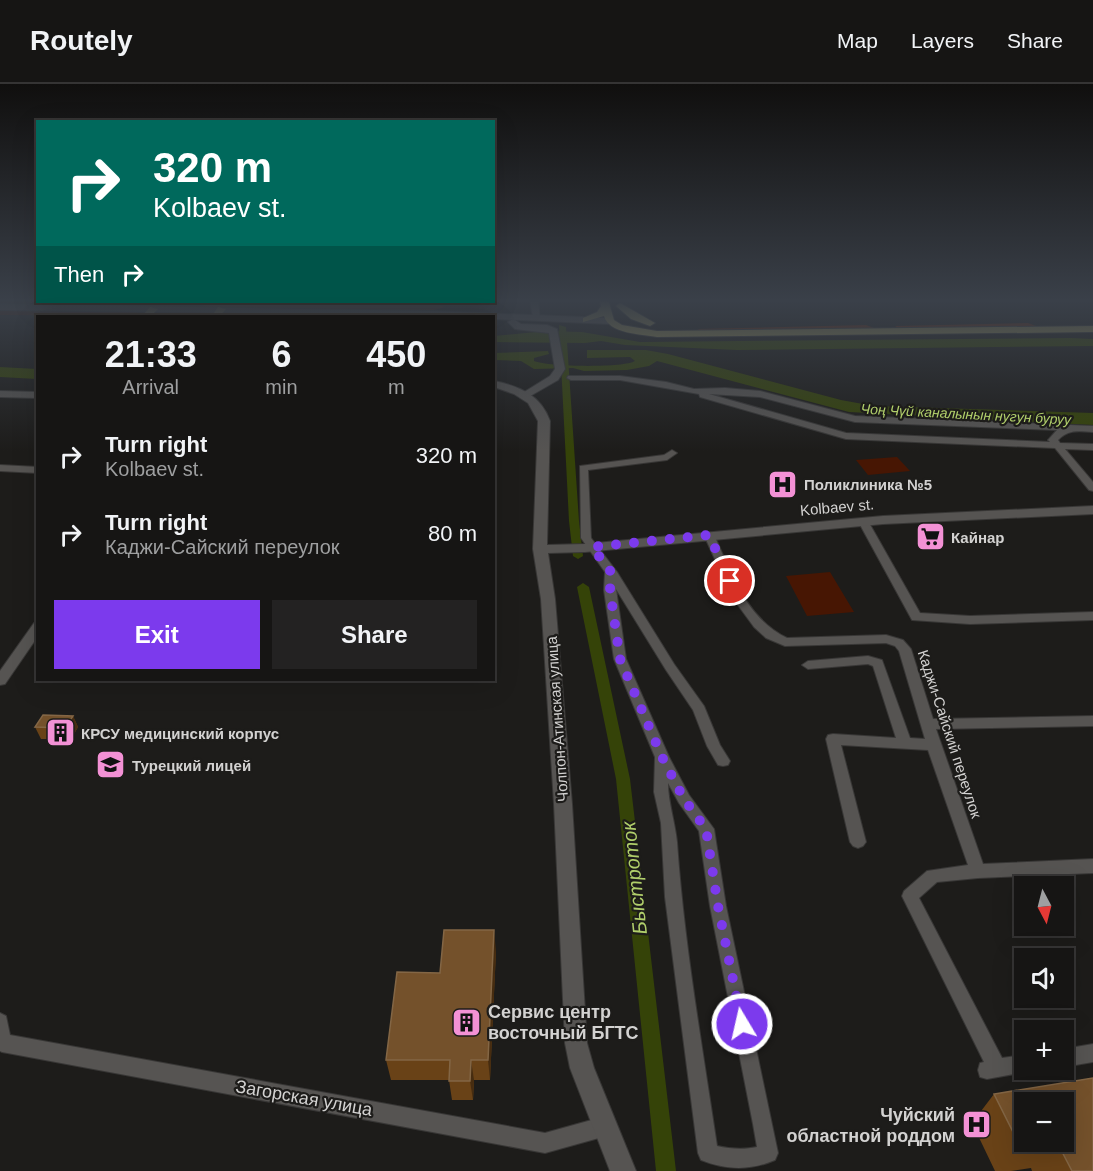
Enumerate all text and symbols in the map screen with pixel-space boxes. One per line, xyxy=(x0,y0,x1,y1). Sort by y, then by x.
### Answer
text: Routely xyxy=(30,25,133,56)
text: Map xyxy=(837,29,878,52)
text: Layers xyxy=(911,29,974,52)
text: Share xyxy=(1007,29,1063,52)
icon: right xyxy=(54,144,132,222)
text: 320 m xyxy=(153,144,272,191)
text: Kolbaev st. xyxy=(153,193,287,223)
icon: right xyxy=(116,258,149,291)
text: Then xyxy=(54,262,104,287)
text: 21:33 xyxy=(105,334,197,375)
text: 6 xyxy=(271,334,291,375)
text: 450 xyxy=(366,334,426,375)
text: Arrival xyxy=(122,376,179,398)
text: min xyxy=(265,376,298,398)
text: m xyxy=(388,376,405,398)
water label: Чоң Чүй каналынын нугун буруу xyxy=(860,401,1073,428)
text: Turn right xyxy=(105,432,207,457)
icon: right xyxy=(54,440,87,473)
text: 320 m xyxy=(416,443,477,468)
text: Kolbaev st. xyxy=(105,458,204,480)
hospital icon: Поликлиника №5 xyxy=(767,468,799,500)
place label: Поликлиника №5 xyxy=(804,476,932,493)
street label: Kolbaev st. xyxy=(799,495,875,519)
text: Turn right xyxy=(105,510,207,535)
icon: right xyxy=(54,518,87,551)
text: 80 m xyxy=(428,521,477,546)
supermarket icon: Кайнар xyxy=(914,521,946,553)
place label: Кайнар xyxy=(951,529,1004,546)
text: Каджи-Сайский переулок xyxy=(105,536,340,558)
pin xyxy=(704,555,755,606)
icon: arrive xyxy=(713,564,746,597)
button: Exit xyxy=(54,600,260,669)
button: Share xyxy=(272,600,477,669)
street label: Чолпон-Атинская улица xyxy=(543,635,571,802)
street label: Каджи-Сайский переулок xyxy=(915,648,985,821)
building icon: КРСУ медицинский корпус xyxy=(44,717,76,749)
place label: КРСУ медицинский корпус xyxy=(81,725,279,742)
school or university icon: Турецкий лицей xyxy=(95,749,127,781)
place label: Турецкий лицей xyxy=(132,757,251,774)
water label: Быстроток xyxy=(617,819,651,936)
north arrow xyxy=(1014,876,1074,936)
map controls xyxy=(1014,876,1074,1152)
button: sound xyxy=(1014,948,1074,1008)
position arrow xyxy=(710,992,774,1056)
place label: Сервис центр восточный БГТС xyxy=(488,1002,639,1043)
building icon: Сервис центр восточный БГТС xyxy=(451,1006,483,1038)
button: + xyxy=(1014,1020,1074,1080)
street label: Загорская улица xyxy=(234,1076,375,1120)
button: − xyxy=(1014,1092,1074,1152)
place label: Чуйский областной роддом xyxy=(786,1105,955,1146)
hospital icon: Чуйский областной роддом xyxy=(960,1109,992,1141)

